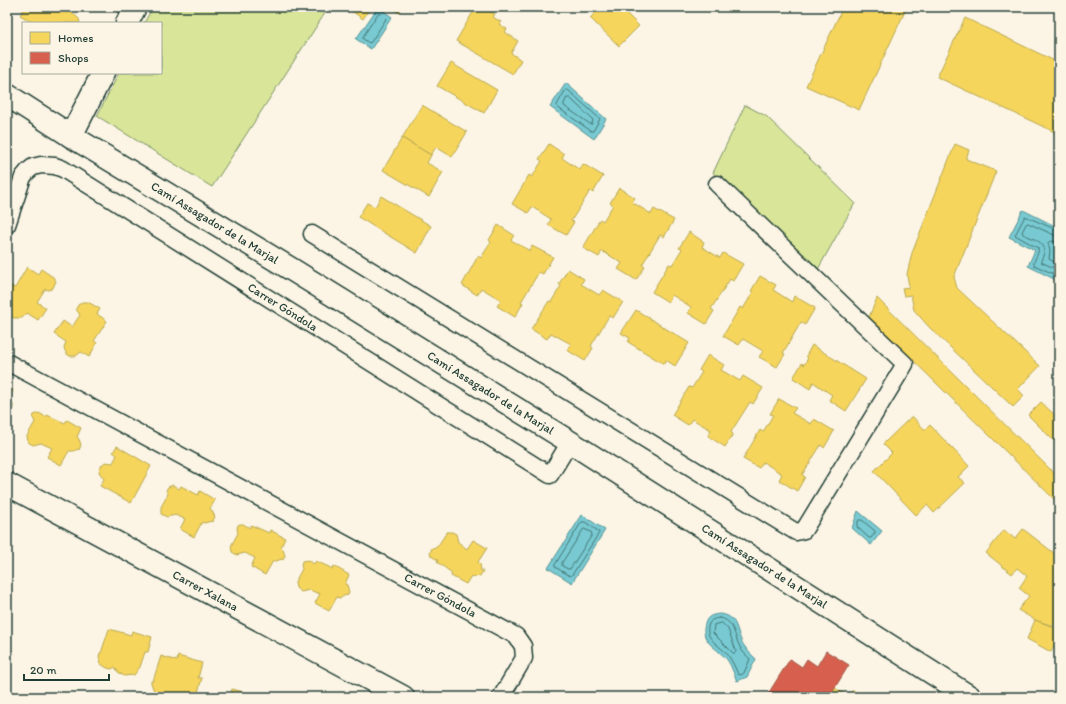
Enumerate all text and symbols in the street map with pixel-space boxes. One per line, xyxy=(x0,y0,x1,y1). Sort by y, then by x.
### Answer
legend xyxy=(22,22,162,74)
text: Homes xyxy=(58,31,94,45)
text: Shops xyxy=(58,51,89,65)
street label: Camí Assagador de la Marjal xyxy=(148,179,282,267)
street label: Carrer Góndola xyxy=(245,280,320,334)
street label: Camí Assagador de la Marjal xyxy=(425,348,557,438)
street label: Camí Assagador de la Marjal xyxy=(699,521,831,612)
street label: Carrer Xalana xyxy=(170,567,240,614)
street label: Carrer Góndola xyxy=(402,570,479,620)
scale bar xyxy=(24,656,109,682)
text: 20 m xyxy=(30,663,57,677)

